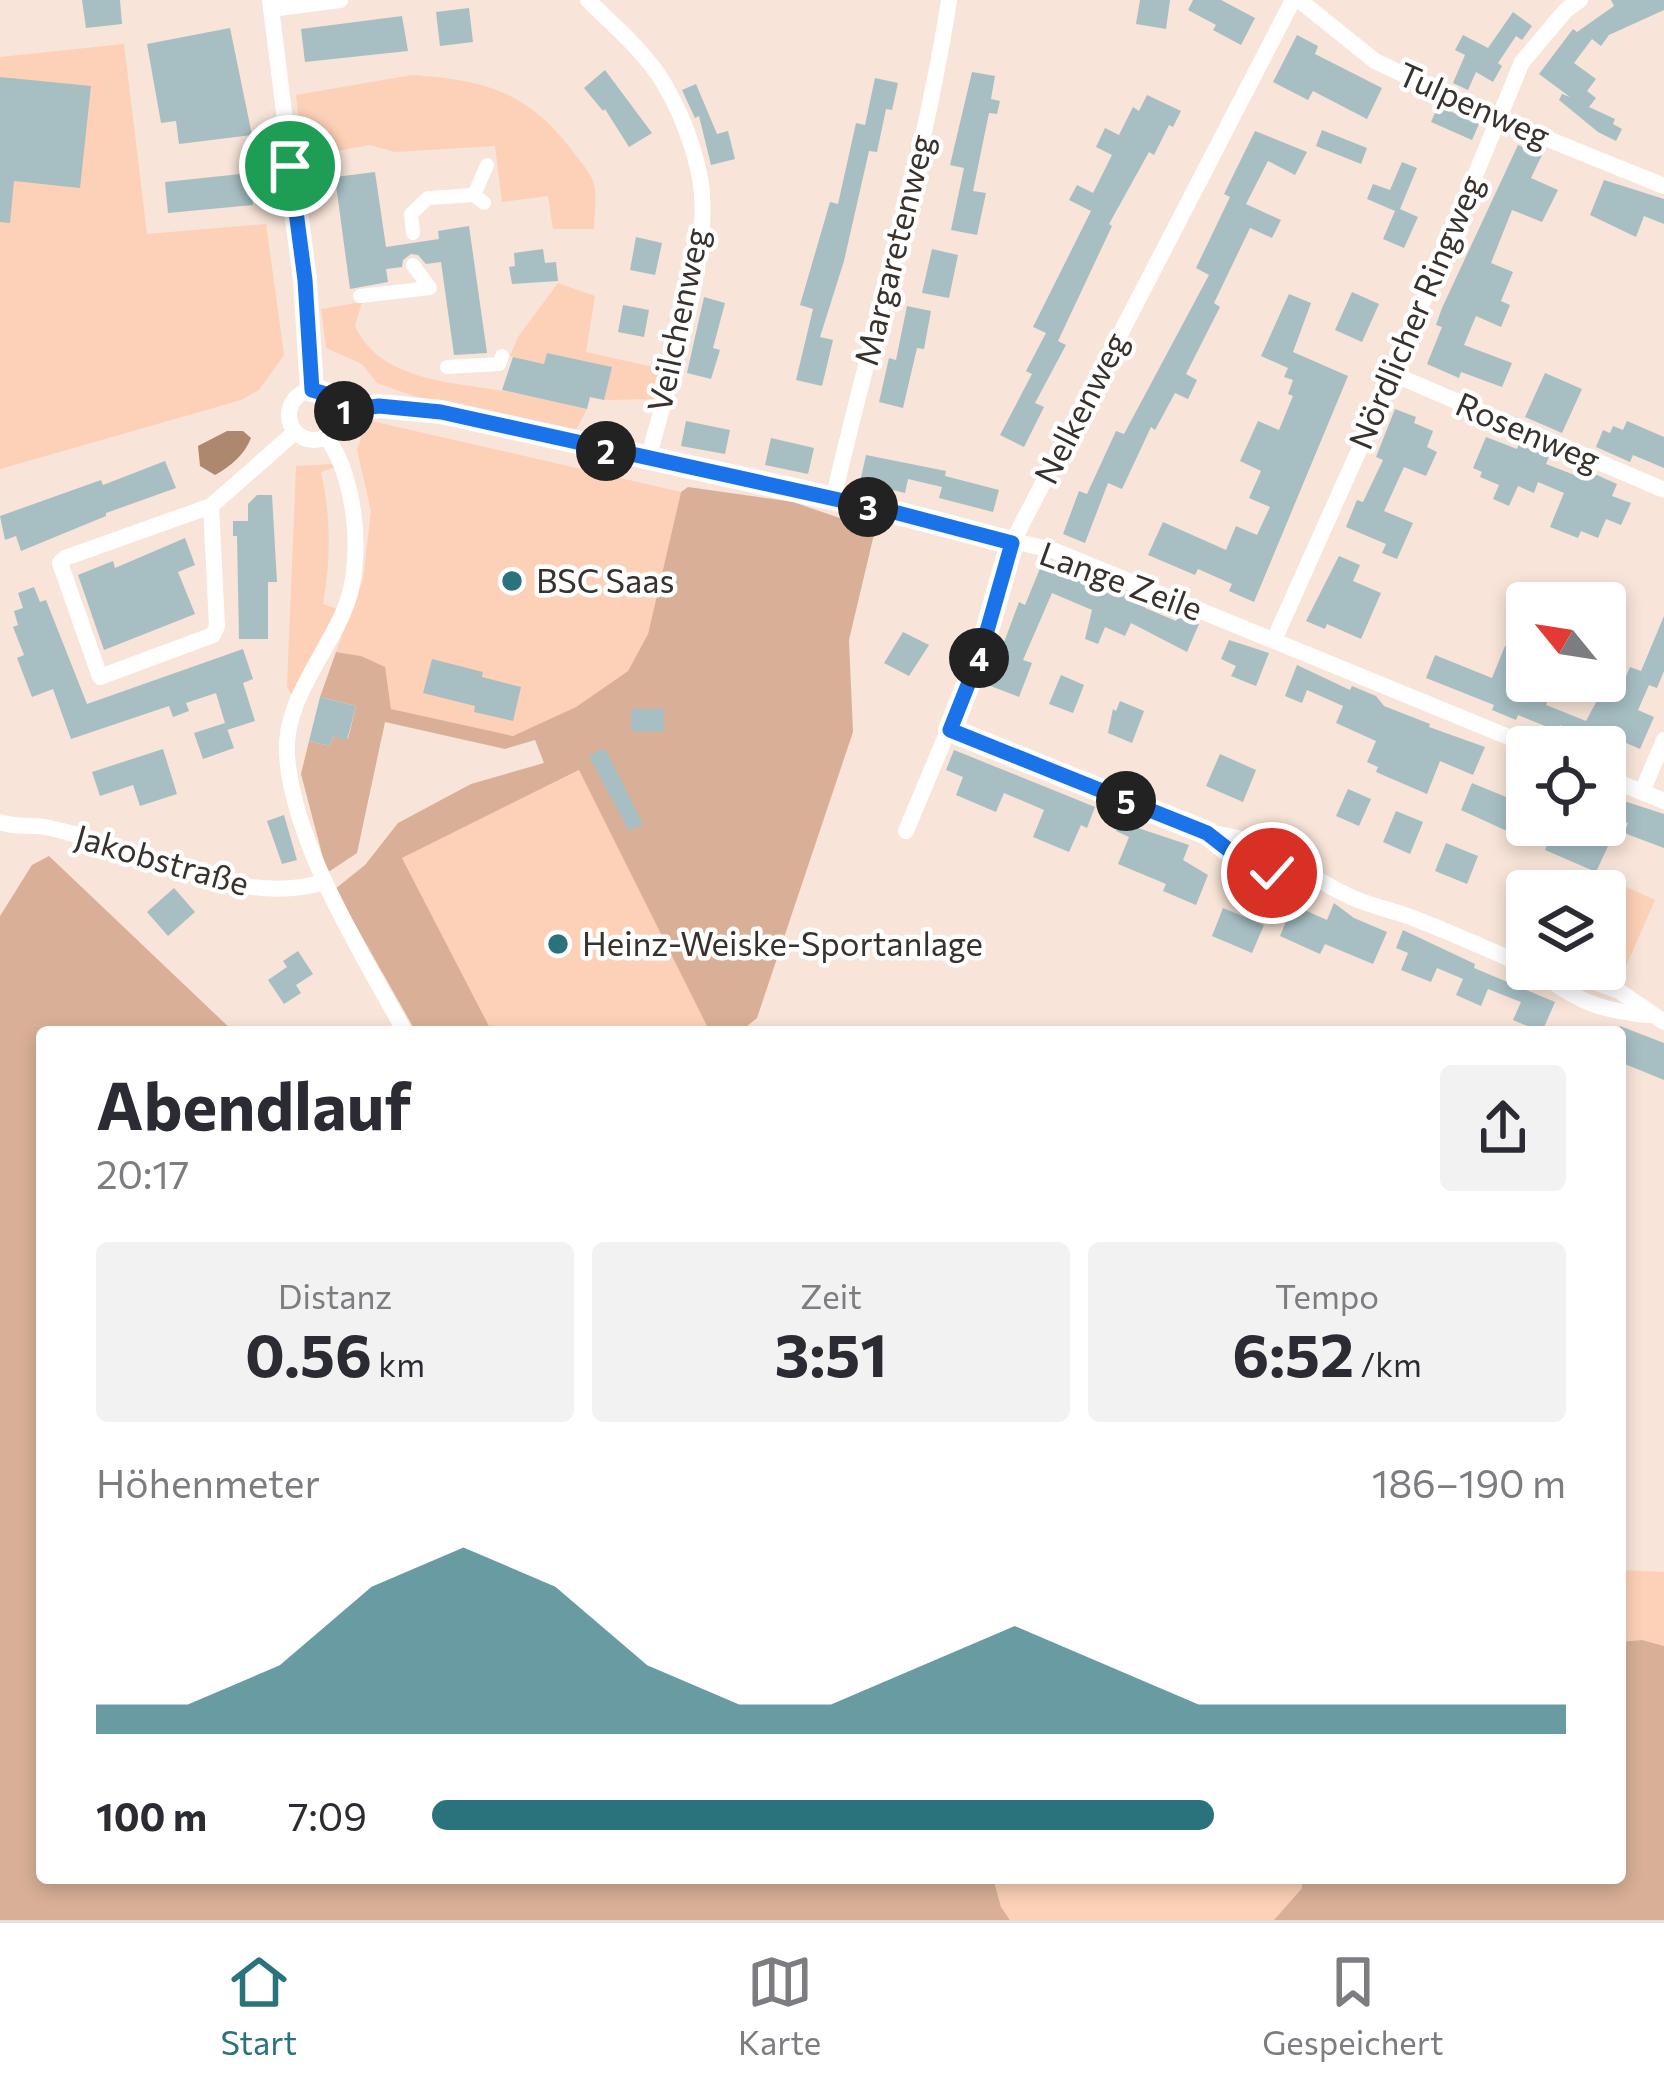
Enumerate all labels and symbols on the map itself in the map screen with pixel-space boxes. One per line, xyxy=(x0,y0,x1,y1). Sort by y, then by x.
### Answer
street label: Tulpenweg xyxy=(1392,52,1557,155)
pin xyxy=(239,115,341,217)
street label: Margaretenweg xyxy=(844,130,941,369)
street label: Nördlicher Ringweg xyxy=(1338,168,1491,455)
street label: Veilchenweg xyxy=(637,224,716,415)
street label: Nelkenweg xyxy=(1024,324,1135,490)
pin: 1 xyxy=(314,381,374,441)
street label: Rosenweg xyxy=(1450,382,1607,479)
pin: 2 xyxy=(576,421,636,481)
pin: 3 xyxy=(838,477,898,537)
street label: Lange Zeile xyxy=(1035,531,1208,628)
place label: BSC Saas xyxy=(536,559,674,600)
marker: BSC Saas xyxy=(499,568,525,594)
north arrow xyxy=(1506,582,1626,702)
pin: 4 xyxy=(949,628,1009,688)
pin: 5 xyxy=(1096,771,1156,831)
street label: Jakobstraße xyxy=(71,814,254,903)
pin xyxy=(1221,822,1323,924)
place label: Heinz-Weiske-Sportanlage xyxy=(582,922,983,963)
marker: Heinz-Weiske-Sportanlage xyxy=(545,931,571,957)

